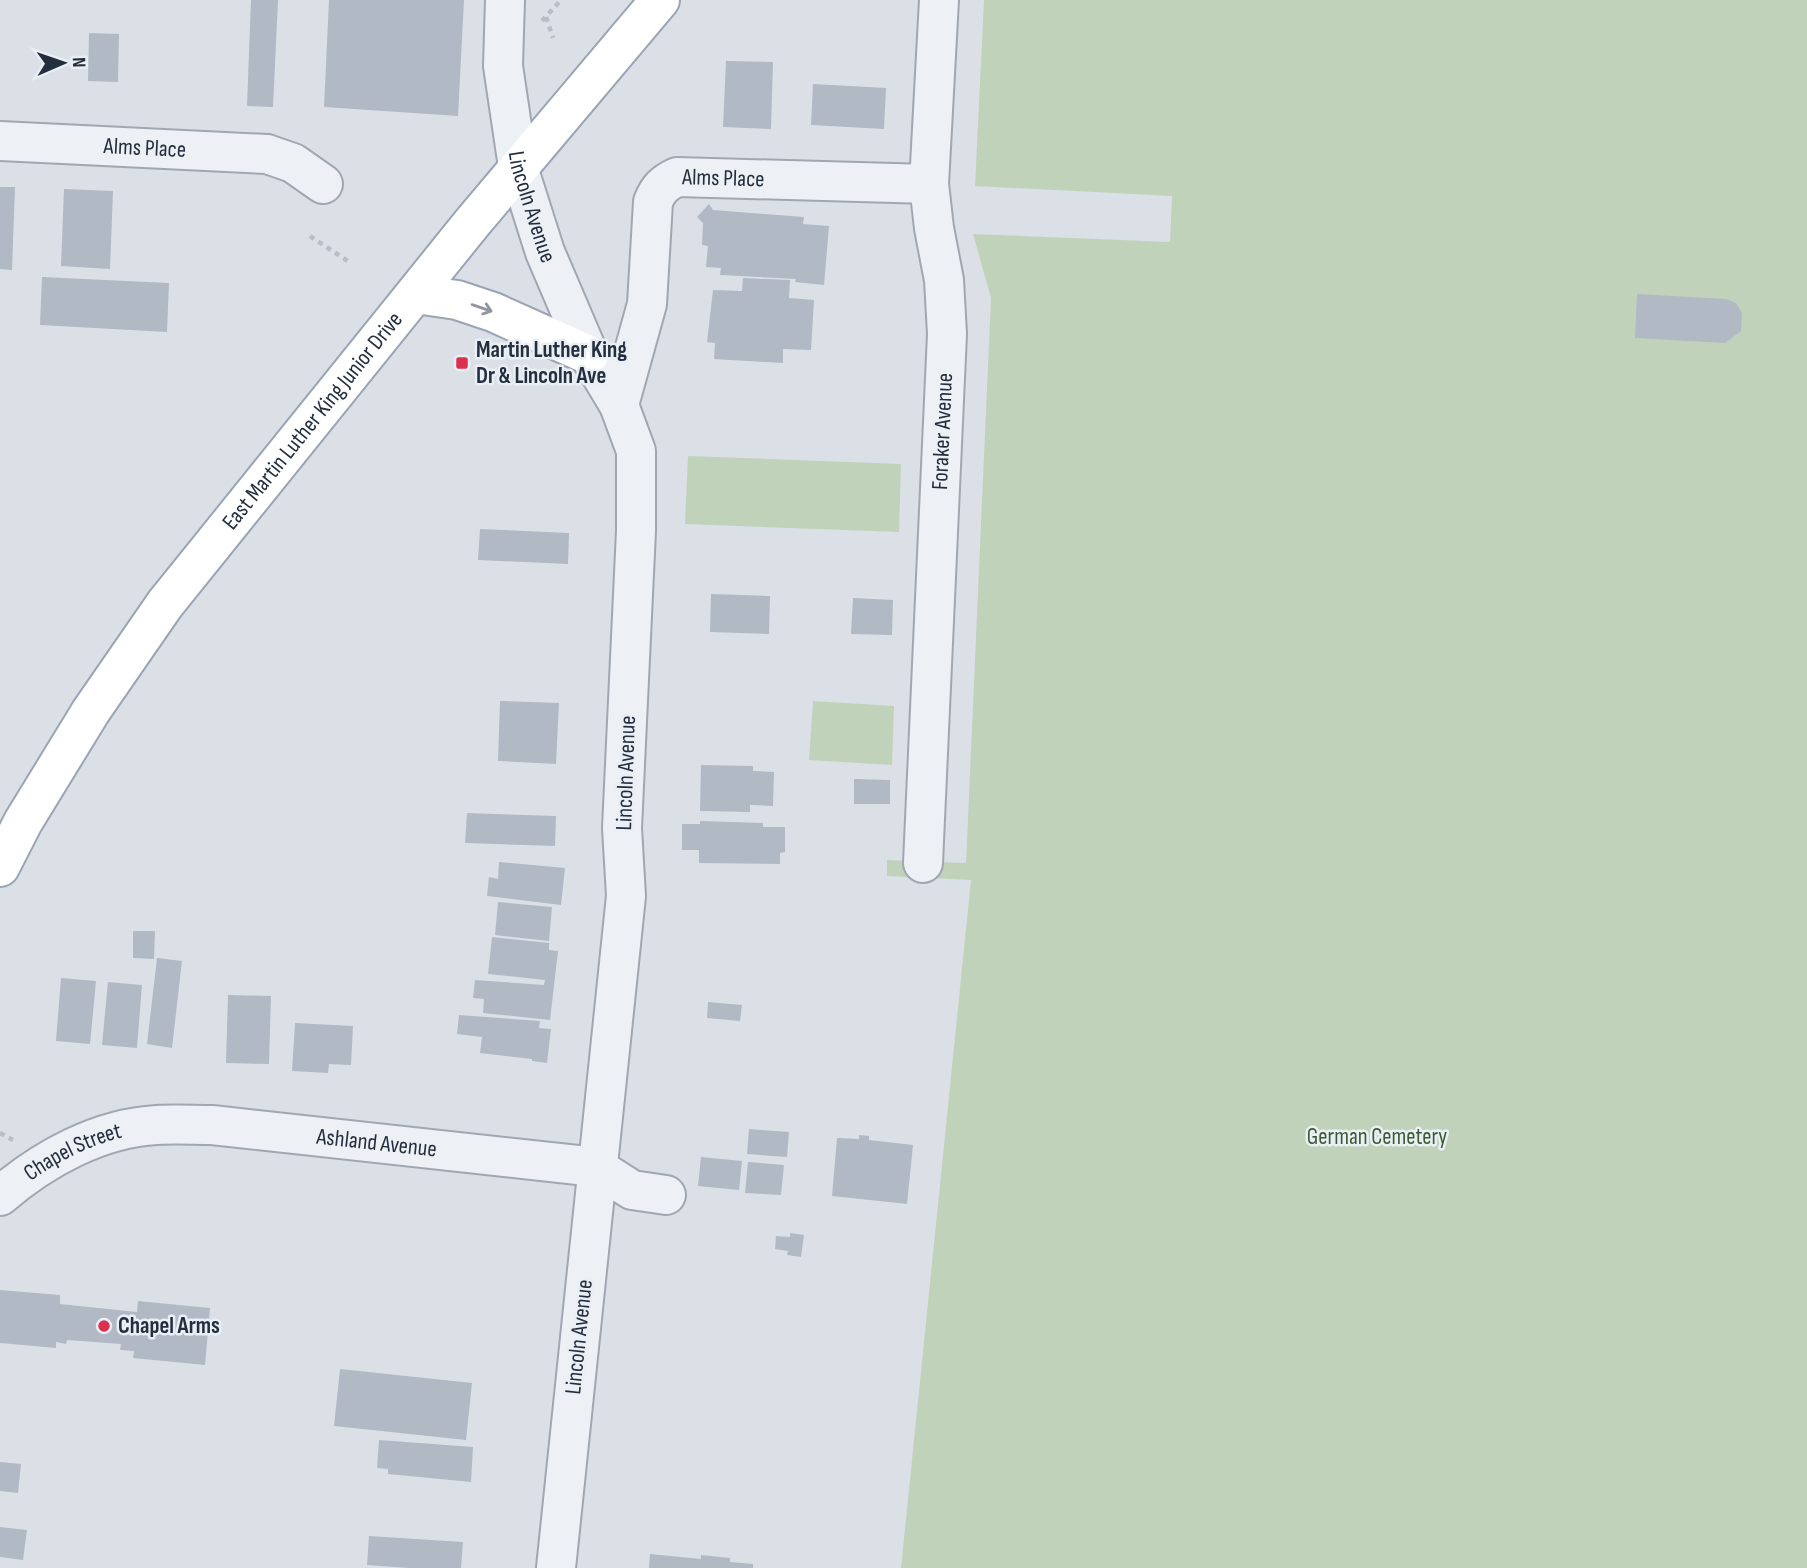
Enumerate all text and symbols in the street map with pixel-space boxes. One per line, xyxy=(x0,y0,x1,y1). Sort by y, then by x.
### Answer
north arrow xyxy=(28,28,98,98)
text: N xyxy=(67,57,90,68)
street label: Alms Place xyxy=(102,132,187,164)
street label: Lincoln Avenue xyxy=(502,149,562,267)
street label: Alms Place xyxy=(681,163,765,193)
one-way arrow xyxy=(471,303,493,315)
street label: East Martin Luther King Junior Drive xyxy=(216,306,409,535)
place label: Martin Luther King Dr & Lincoln Ave xyxy=(476,336,627,390)
marker: Martin Luther King Dr & Lincoln Ave xyxy=(454,355,470,371)
street label: Foraker Avenue xyxy=(926,372,959,491)
street label: Lincoln Avenue xyxy=(610,715,642,831)
street label: Chapel Street xyxy=(18,1117,124,1187)
street label: Ashland Avenue xyxy=(314,1122,438,1163)
park label: German Cemetery xyxy=(1307,1123,1447,1151)
street label: Lincoln Avenue xyxy=(559,1278,599,1396)
place label: Chapel Arms xyxy=(118,1312,220,1340)
marker: Chapel Arms xyxy=(96,1318,112,1334)

